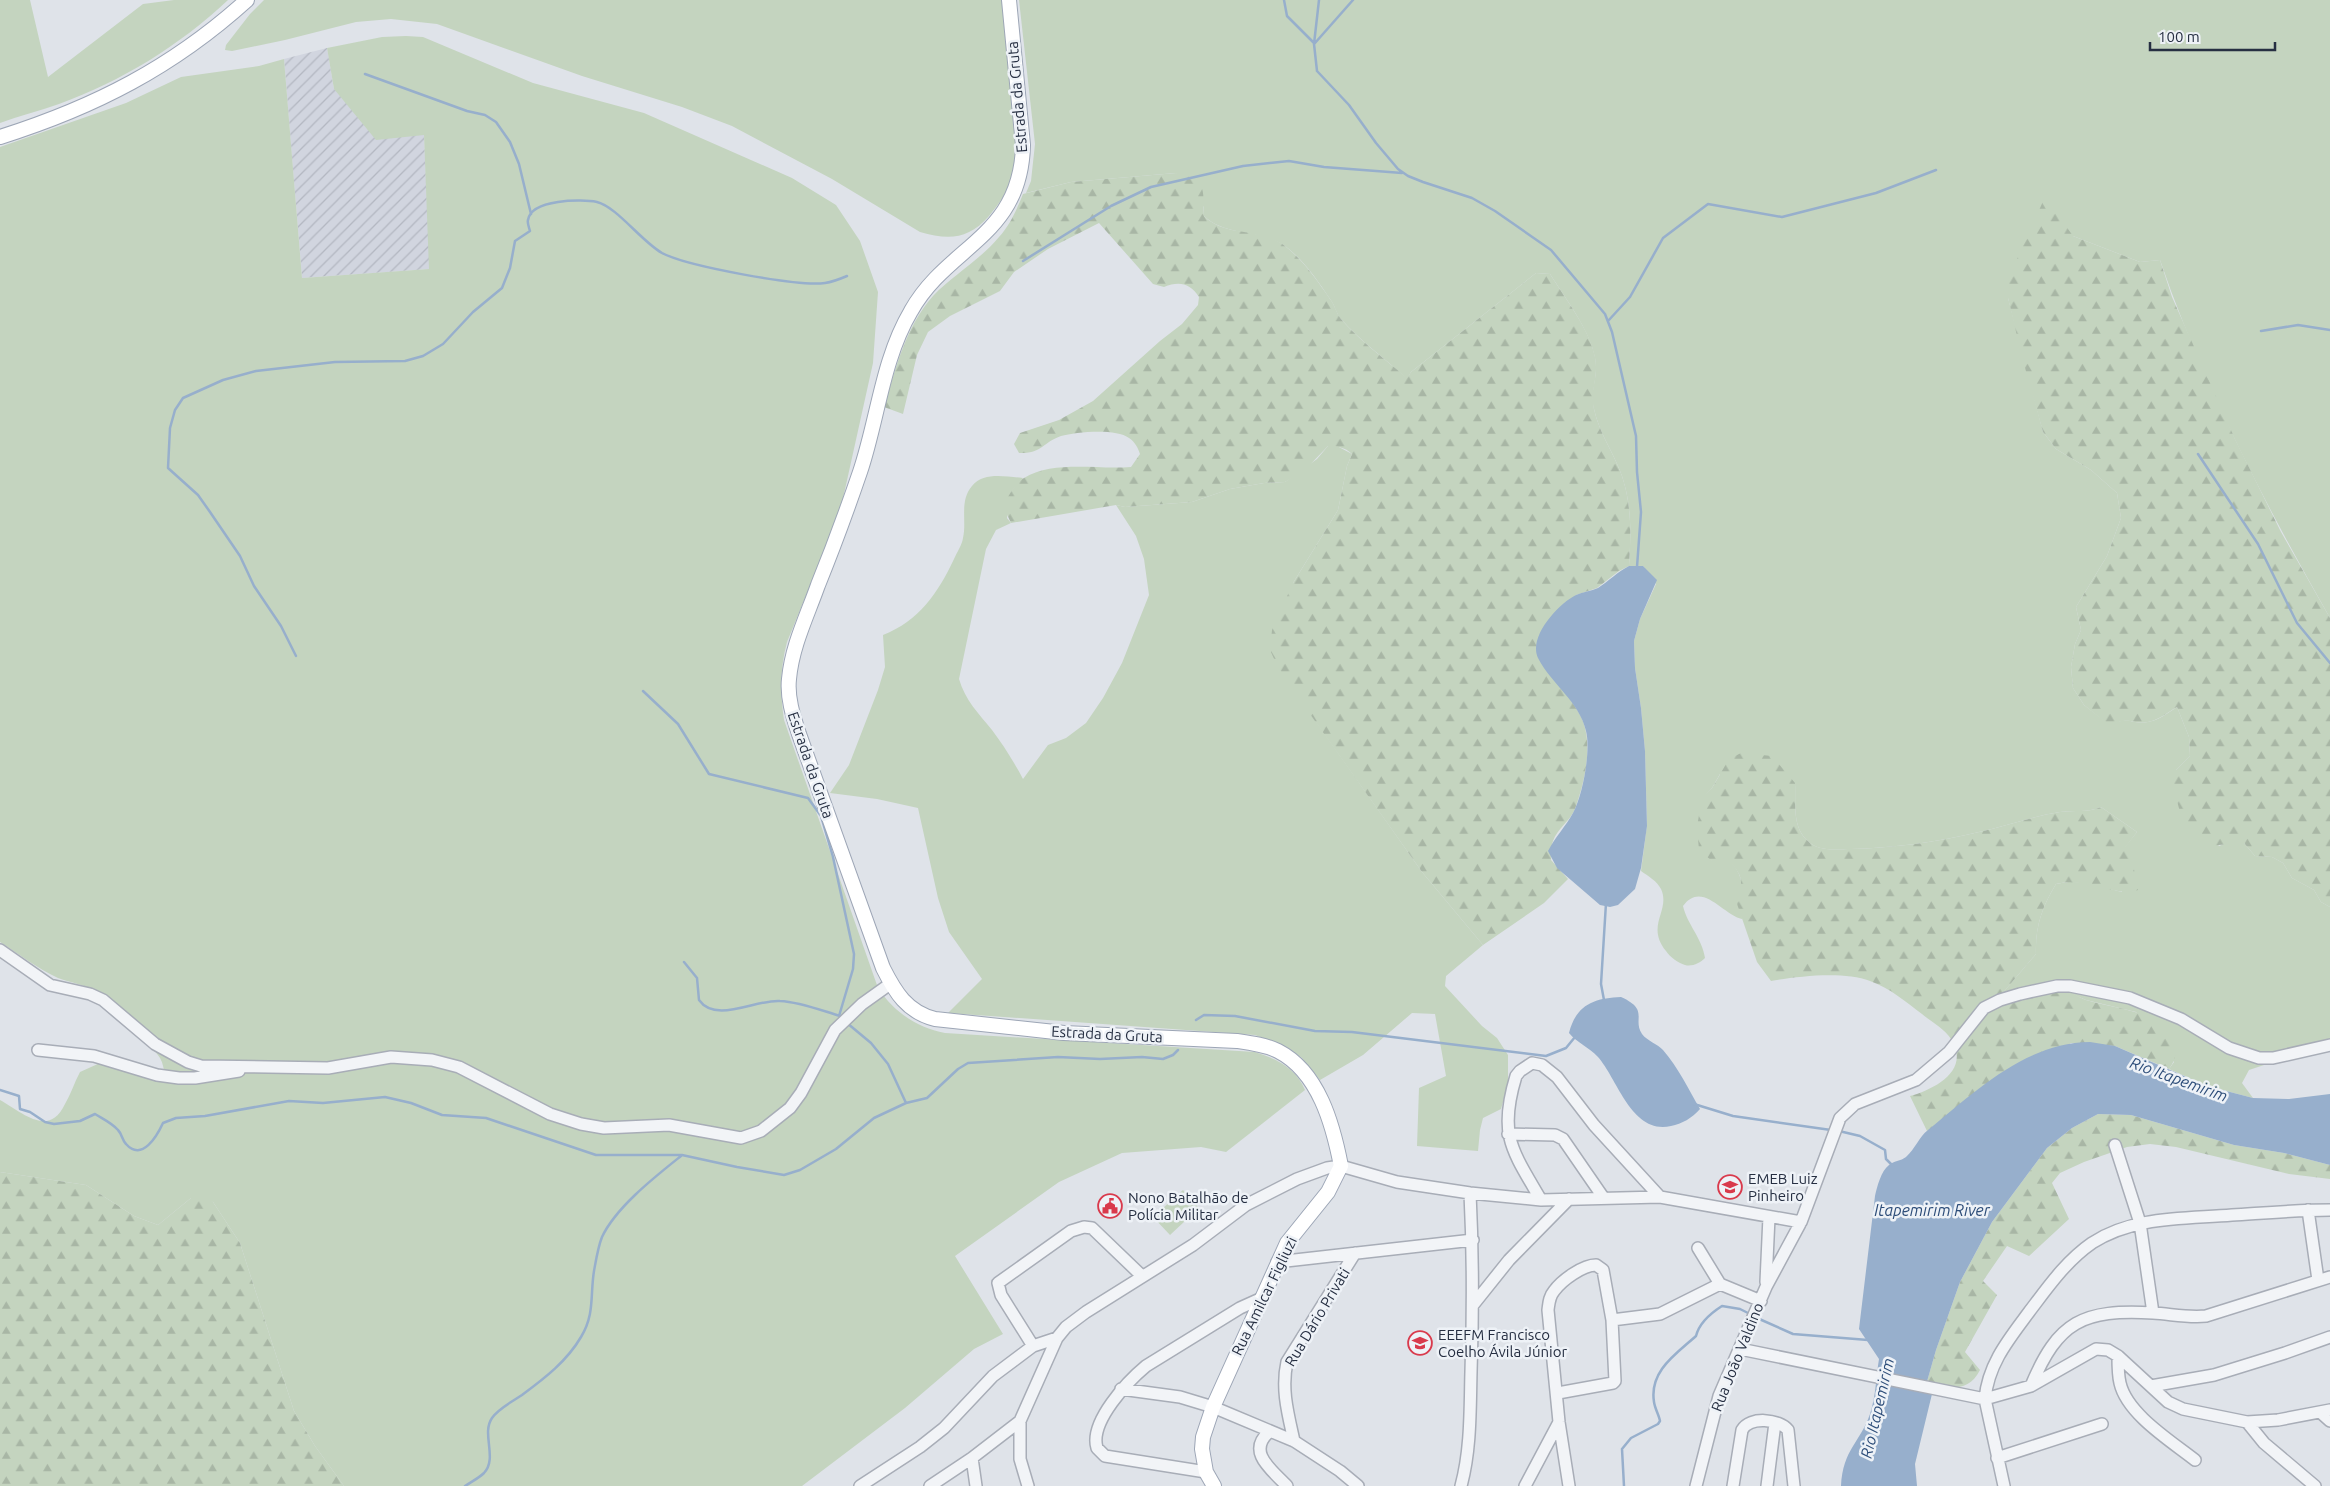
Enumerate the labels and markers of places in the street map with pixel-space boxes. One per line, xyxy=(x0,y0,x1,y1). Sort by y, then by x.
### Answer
place label: EMEB Luiz Pinheiro xyxy=(1748,1170,1818,1204)
school or university icon: EMEB Luiz Pinheiro xyxy=(1717,1174,1743,1200)
place label: Nono Batalhão de Polícia Militar xyxy=(1128,1189,1249,1223)
public building icon: Nono Batalhão de Polícia Militar xyxy=(1097,1193,1123,1219)
place label: EEEFM Francisco Coelho Ávila Júnior xyxy=(1438,1326,1567,1360)
school or university icon: EEEFM Francisco Coelho Ávila Júnior xyxy=(1407,1330,1433,1356)

